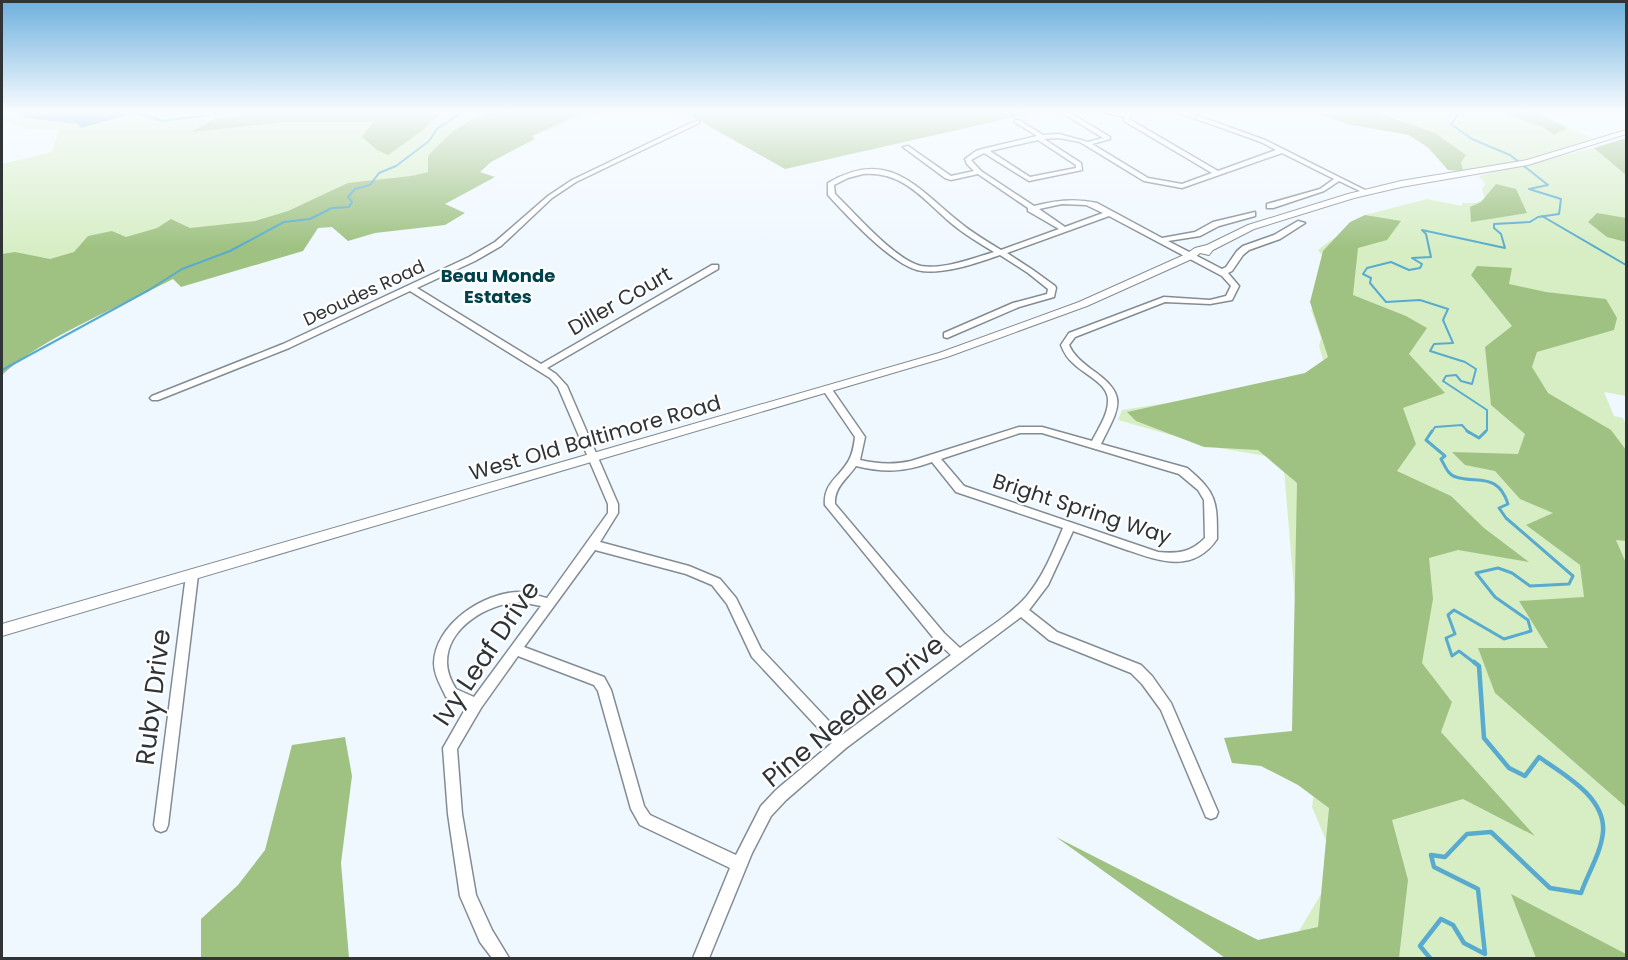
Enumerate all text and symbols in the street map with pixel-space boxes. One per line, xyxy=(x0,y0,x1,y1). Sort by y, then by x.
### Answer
street label: Deoudes Road xyxy=(299,253,429,332)
street label: Diller Court xyxy=(563,259,677,342)
district label: Beau Monde Estates xyxy=(441,263,555,309)
street label: West Old Baltimore Road xyxy=(466,388,724,487)
street label: Bright Spring Way xyxy=(989,466,1175,551)
street label: Ivy Leaf Drive xyxy=(424,573,548,733)
street label: Ruby Drive xyxy=(127,627,179,767)
street label: Pine Needle Drive xyxy=(755,627,951,795)

